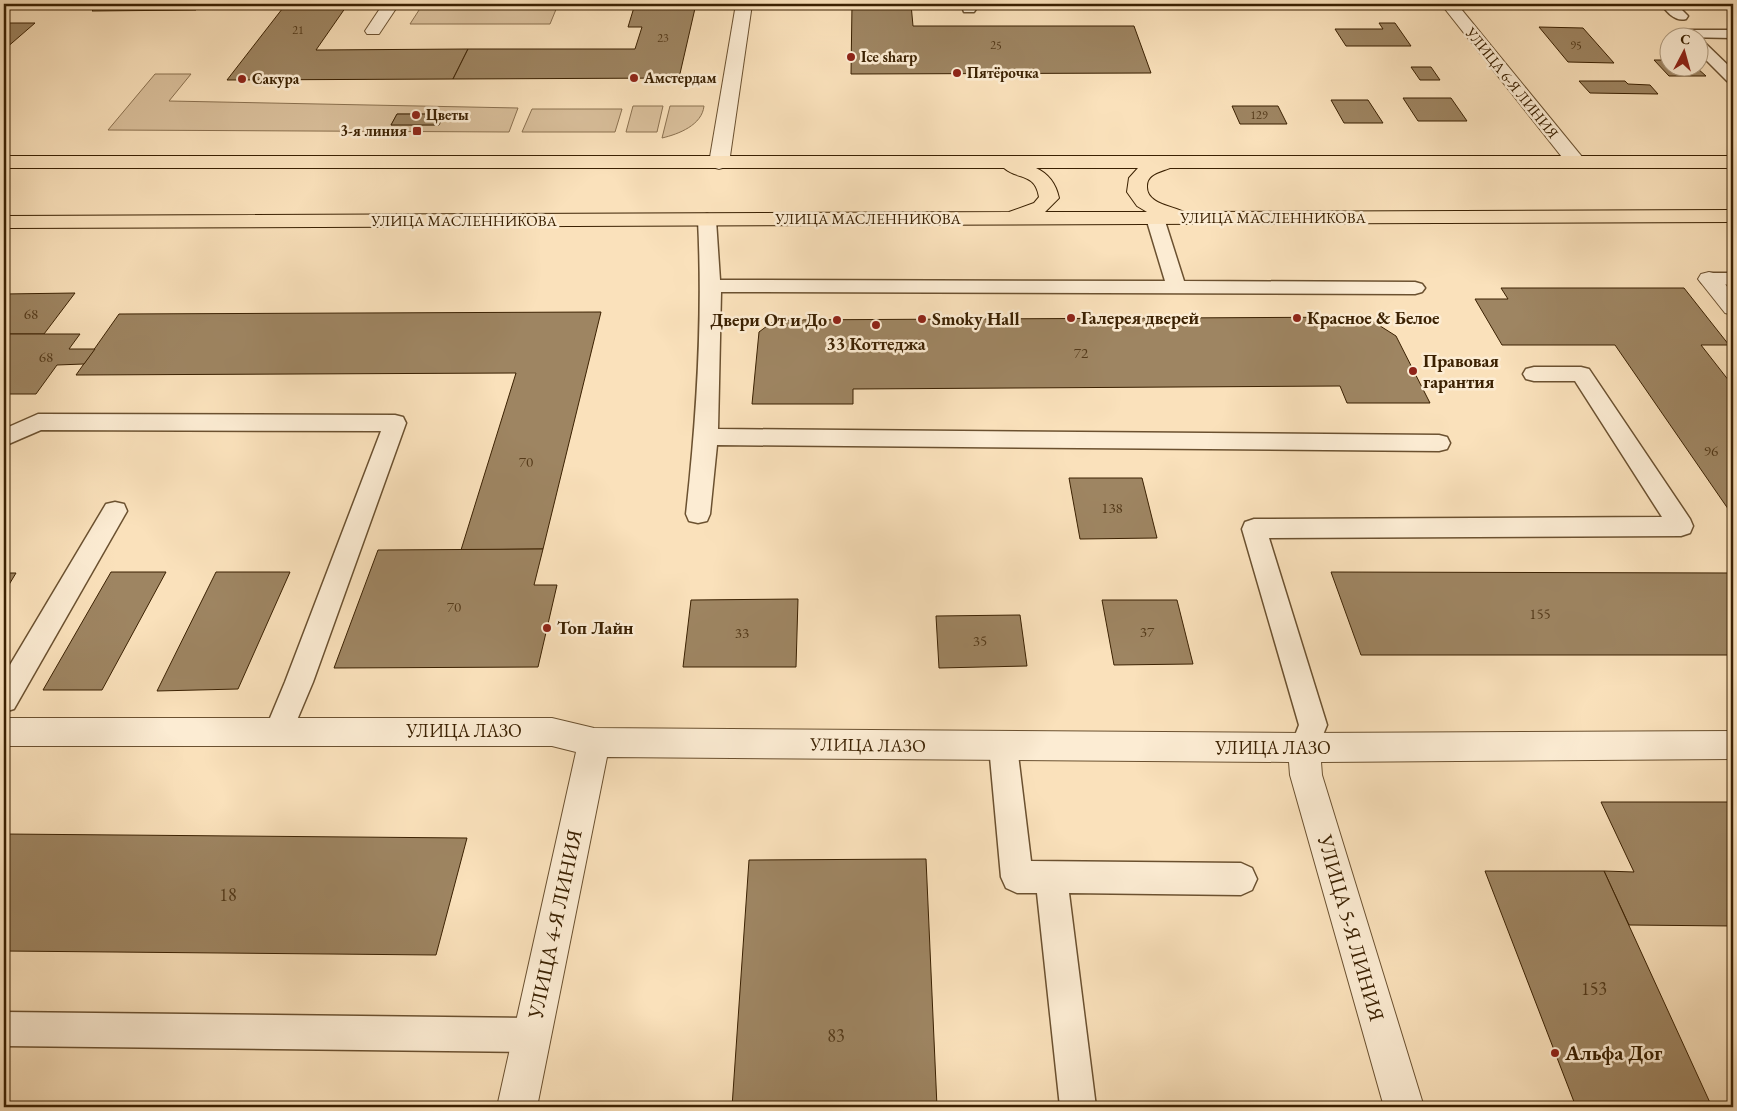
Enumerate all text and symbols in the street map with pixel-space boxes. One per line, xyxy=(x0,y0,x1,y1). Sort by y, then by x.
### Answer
house number: 21 xyxy=(292,22,304,38)
street label: УЛИЦА 6-Я ЛИНИЯ xyxy=(1461,22,1563,142)
north arrow xyxy=(1660,28,1710,78)
house number: 23 xyxy=(657,30,669,46)
text: С xyxy=(1679,30,1691,49)
house number: 25 xyxy=(990,37,1002,53)
house number: 95 xyxy=(1570,37,1582,53)
place label: Ice sharp xyxy=(861,47,917,66)
marker: Ice sharp xyxy=(845,51,857,63)
place label: Пятёрочка xyxy=(967,63,1039,82)
marker: Пятёрочка xyxy=(951,67,963,79)
place label: Амстердам xyxy=(643,68,717,87)
place label: Сакура xyxy=(252,69,300,88)
marker: Амстердам xyxy=(628,72,640,84)
marker: Сакура xyxy=(236,73,248,85)
place label: Цветы xyxy=(426,105,469,124)
house number: 129 xyxy=(1250,107,1268,123)
marker: Цветы xyxy=(410,109,422,121)
place label: 3-я линия xyxy=(340,121,407,140)
marker: 3-я линия xyxy=(411,125,423,137)
street label: УЛИЦА МАСЛЕННИКОВА xyxy=(1179,208,1366,227)
street label: УЛИЦА МАСЛЕННИКОВА xyxy=(774,209,961,228)
street label: УЛИЦА МАСЛЕННИКОВА xyxy=(370,211,557,230)
house number: 68 xyxy=(24,304,38,323)
place label: Галерея дверей xyxy=(1081,306,1199,329)
place label: Красное & Белое xyxy=(1307,306,1440,329)
place label: Smoky Hall xyxy=(932,307,1020,330)
place label: Двери От и До xyxy=(710,308,827,331)
marker: Галерея дверей xyxy=(1065,312,1077,324)
marker: Красное & Белое xyxy=(1291,312,1303,324)
marker: Smoky Hall xyxy=(916,313,928,325)
marker: Двери От и До xyxy=(831,314,843,326)
marker: 33 Коттеджа xyxy=(870,319,882,331)
place label: 33 Коттеджа xyxy=(826,332,926,355)
house number: 72 xyxy=(1074,343,1089,362)
house number: 68 xyxy=(39,347,53,366)
place label: Правовая гарантия xyxy=(1423,349,1499,393)
marker: Правовая гарантия xyxy=(1407,365,1419,377)
house number: 96 xyxy=(1704,441,1718,460)
house number: 70 xyxy=(519,452,533,471)
house number: 138 xyxy=(1101,498,1123,517)
house number: 70 xyxy=(447,597,461,616)
house number: 155 xyxy=(1529,604,1551,623)
place label: Топ Лайн xyxy=(557,616,634,639)
marker: Топ Лайн xyxy=(541,622,553,634)
house number: 37 xyxy=(1140,622,1155,641)
house number: 33 xyxy=(735,623,749,642)
house number: 35 xyxy=(973,631,987,650)
street label: УЛИЦА ЛАЗО xyxy=(405,719,522,742)
street label: УЛИЦА ЛАЗО xyxy=(809,732,926,757)
street label: УЛИЦА ЛАЗО xyxy=(1214,736,1331,759)
street label: УЛИЦА 4-Я ЛИНИЯ xyxy=(521,827,588,1022)
street label: УЛИЦА 5-Я ЛИНИЯ xyxy=(1312,831,1391,1024)
house number: 18 xyxy=(219,883,237,906)
house number: 153 xyxy=(1581,977,1607,1000)
house number: 83 xyxy=(827,1024,845,1047)
place label: Альфа Дог xyxy=(1564,1039,1663,1066)
marker: Альфа Дог xyxy=(1549,1047,1561,1059)

